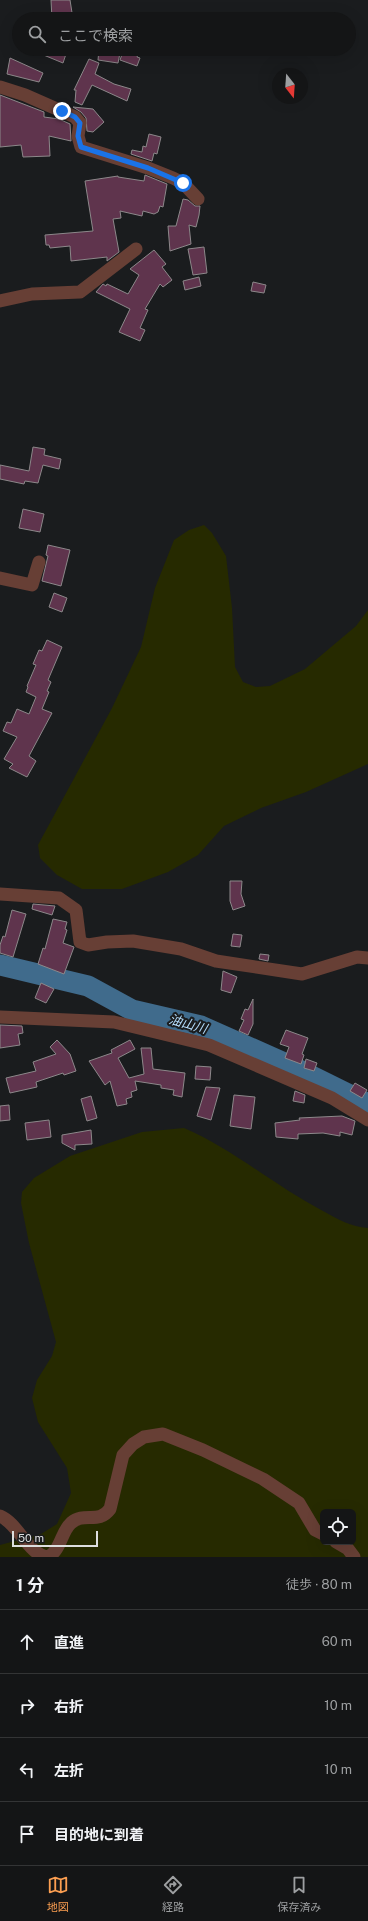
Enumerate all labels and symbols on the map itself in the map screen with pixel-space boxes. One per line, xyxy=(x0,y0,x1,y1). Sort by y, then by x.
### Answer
north arrow xyxy=(272,68,308,104)
route end xyxy=(53,102,71,120)
route start xyxy=(174,174,192,192)
water label: 油山川 xyxy=(167,1011,211,1037)
scale bar xyxy=(12,1529,98,1548)

